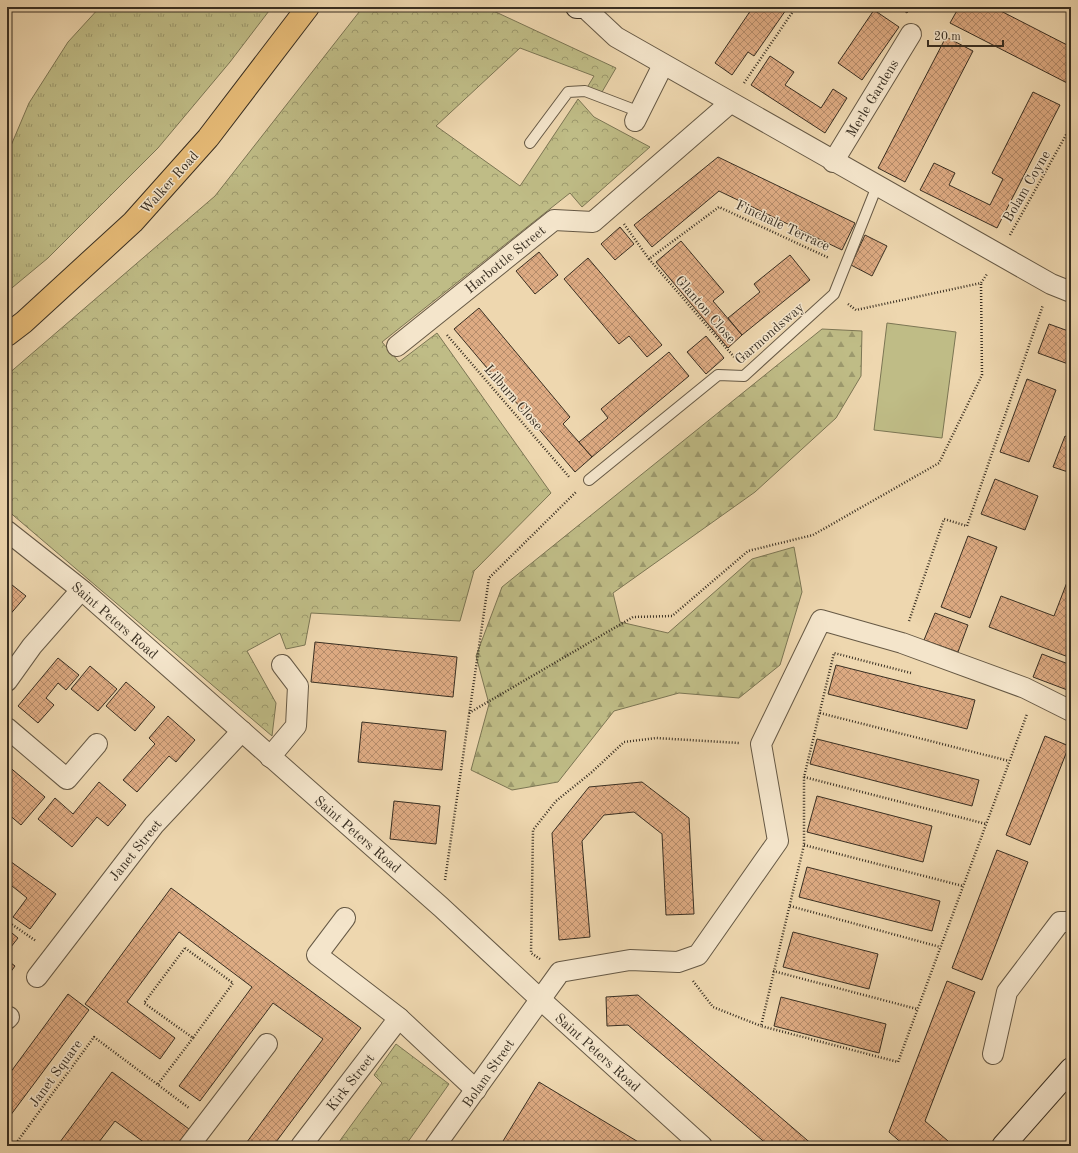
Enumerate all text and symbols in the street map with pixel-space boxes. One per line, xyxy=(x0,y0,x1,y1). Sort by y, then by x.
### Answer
scale bar xyxy=(928,22,1003,48)
text: 20 m xyxy=(934,31,961,43)
street label: Merle Gardens xyxy=(844,57,902,140)
street label: Bolam Coyne xyxy=(1001,148,1053,225)
street label: Walker Road xyxy=(138,149,201,217)
street label: Finchale Terrace xyxy=(733,198,832,254)
street label: Harbottle Street xyxy=(463,223,549,296)
street label: Glanton Close xyxy=(672,273,738,346)
street label: Garmondsway xyxy=(733,300,807,367)
street label: Lilburn Close xyxy=(481,362,545,433)
street label: Saint Peters Road xyxy=(69,580,160,662)
street label: Saint Peters Road xyxy=(312,794,403,876)
street label: Janet Street xyxy=(107,817,165,884)
street label: Saint Peters Road xyxy=(552,1011,643,1095)
street label: Janet Square xyxy=(27,1037,85,1110)
street label: Bolam Street xyxy=(460,1037,517,1110)
street label: Kirk Street xyxy=(324,1051,377,1114)

